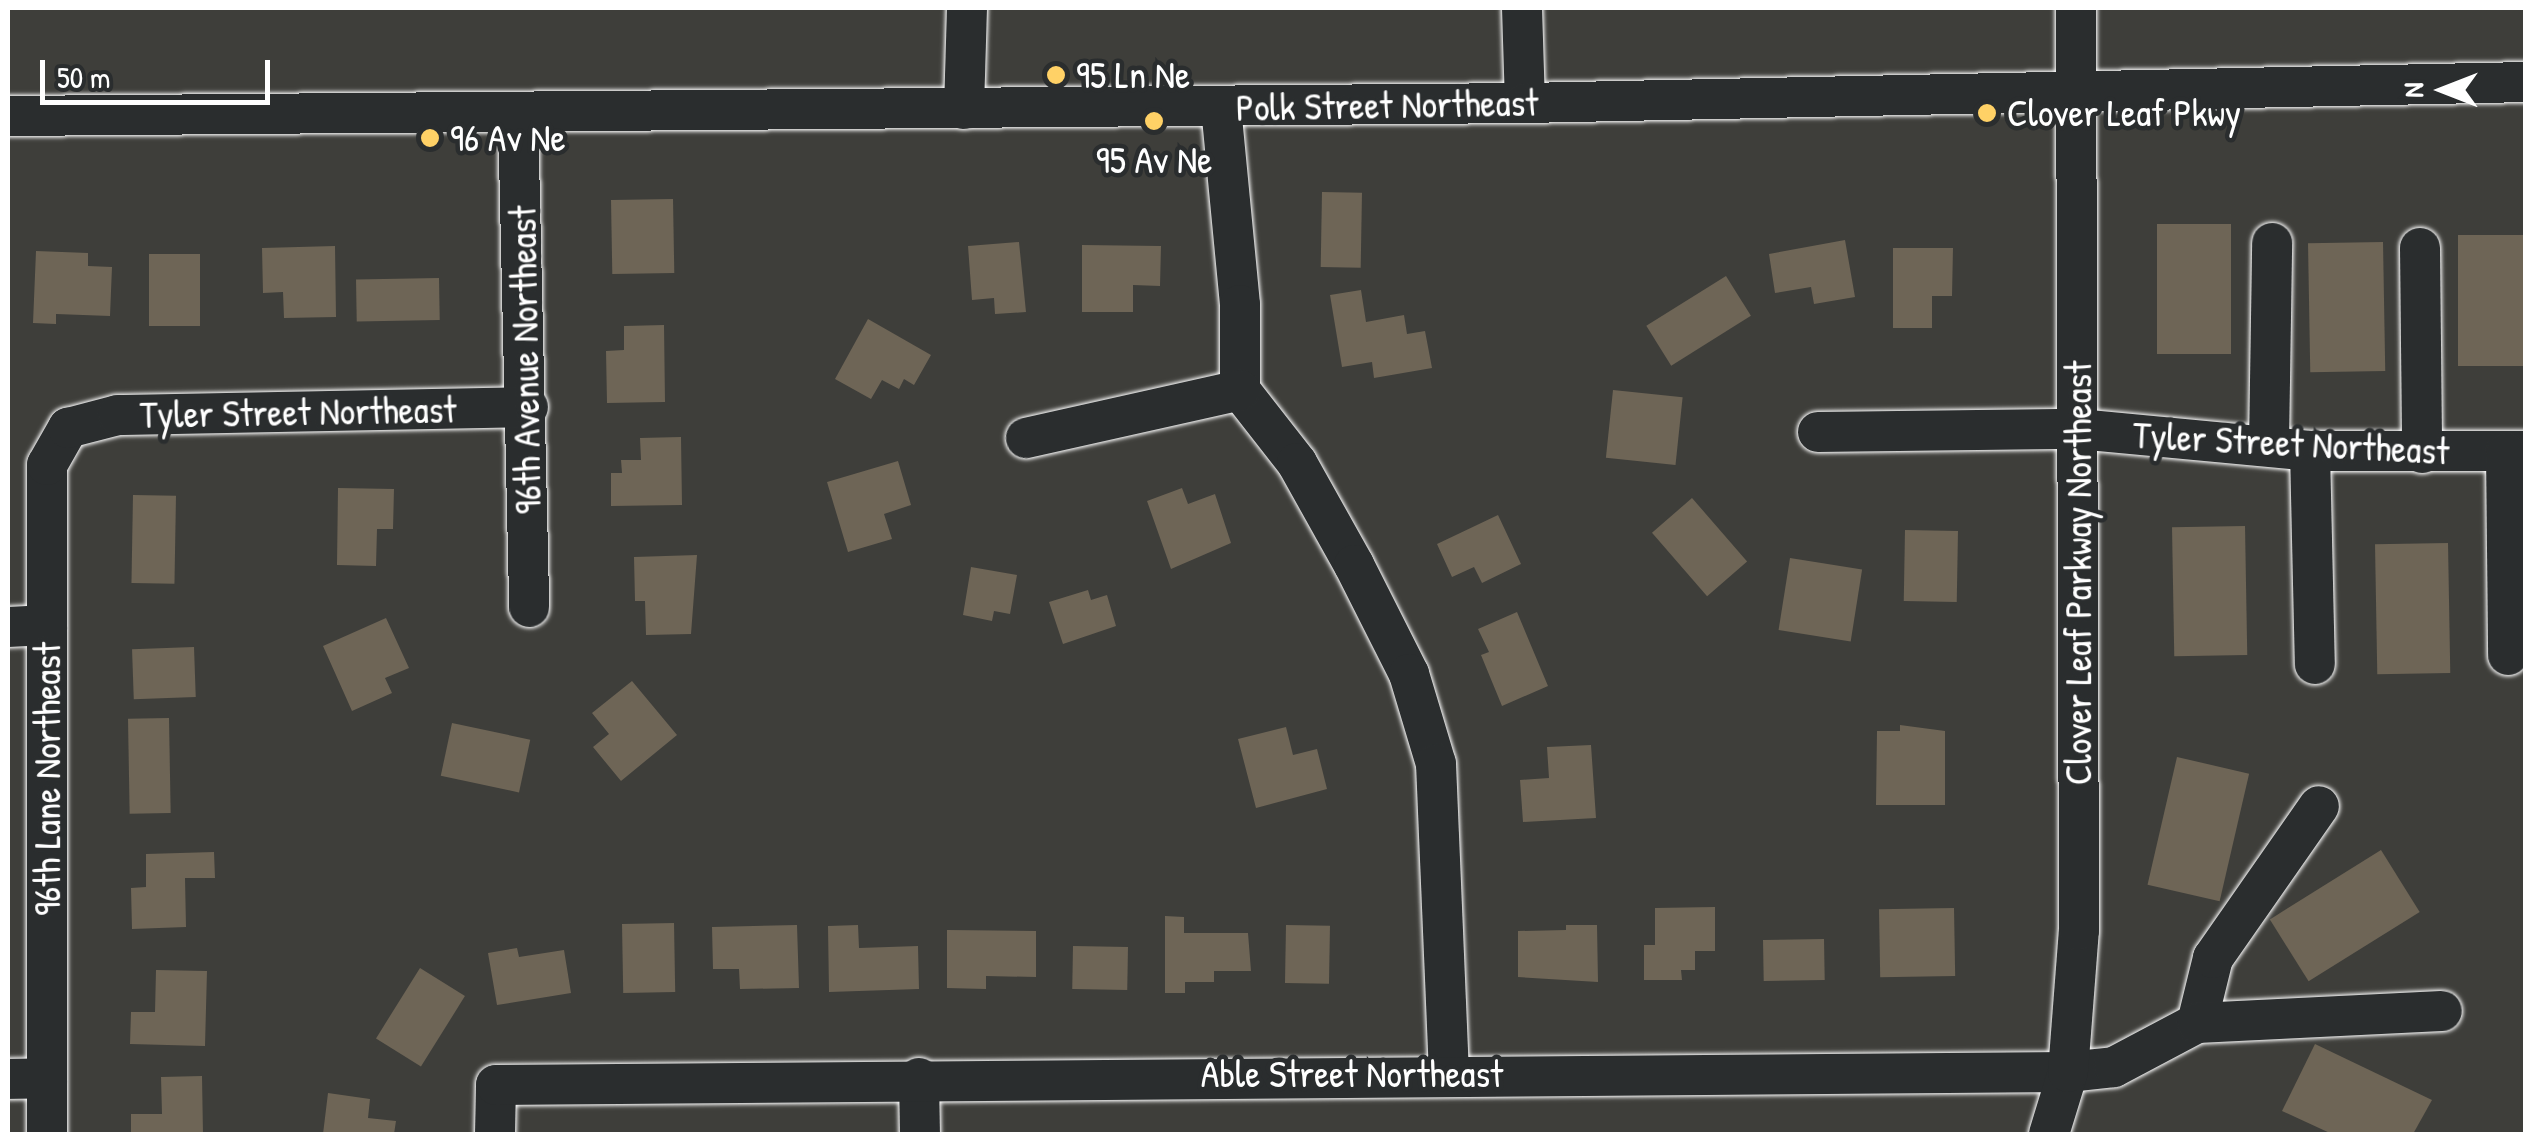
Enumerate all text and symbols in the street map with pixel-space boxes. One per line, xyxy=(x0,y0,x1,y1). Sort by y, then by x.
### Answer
scale bar xyxy=(45,40,275,102)
north arrow xyxy=(2393,40,2493,140)
place label: 95 Ln Ne xyxy=(1076,52,1190,98)
text: 50 m xyxy=(57,57,110,97)
marker: 95 Ln Ne xyxy=(1045,64,1067,86)
street label: Polk Street Northeast xyxy=(1235,80,1539,130)
text: N xyxy=(2394,83,2432,97)
place label: Clover Leaf Pkwy xyxy=(2007,90,2241,136)
marker: Clover Leaf Pkwy xyxy=(1976,102,1998,124)
marker: 95 Av Ne xyxy=(1143,110,1165,132)
place label: 96 Av Ne xyxy=(450,115,566,161)
marker: 96 Av Ne xyxy=(419,127,441,149)
place label: 95 Av Ne xyxy=(1096,137,1212,183)
street label: 96th Avenue Northeast xyxy=(500,205,550,515)
street label: Clover Leaf Parkway Northeast xyxy=(2055,361,2101,785)
street label: Tyler Street Northeast xyxy=(139,386,457,438)
street label: Tyler Street Northeast xyxy=(2132,412,2450,474)
street label: 96th Lane Northeast xyxy=(24,642,70,916)
street label: Able Street Northeast xyxy=(1201,1051,1503,1097)

